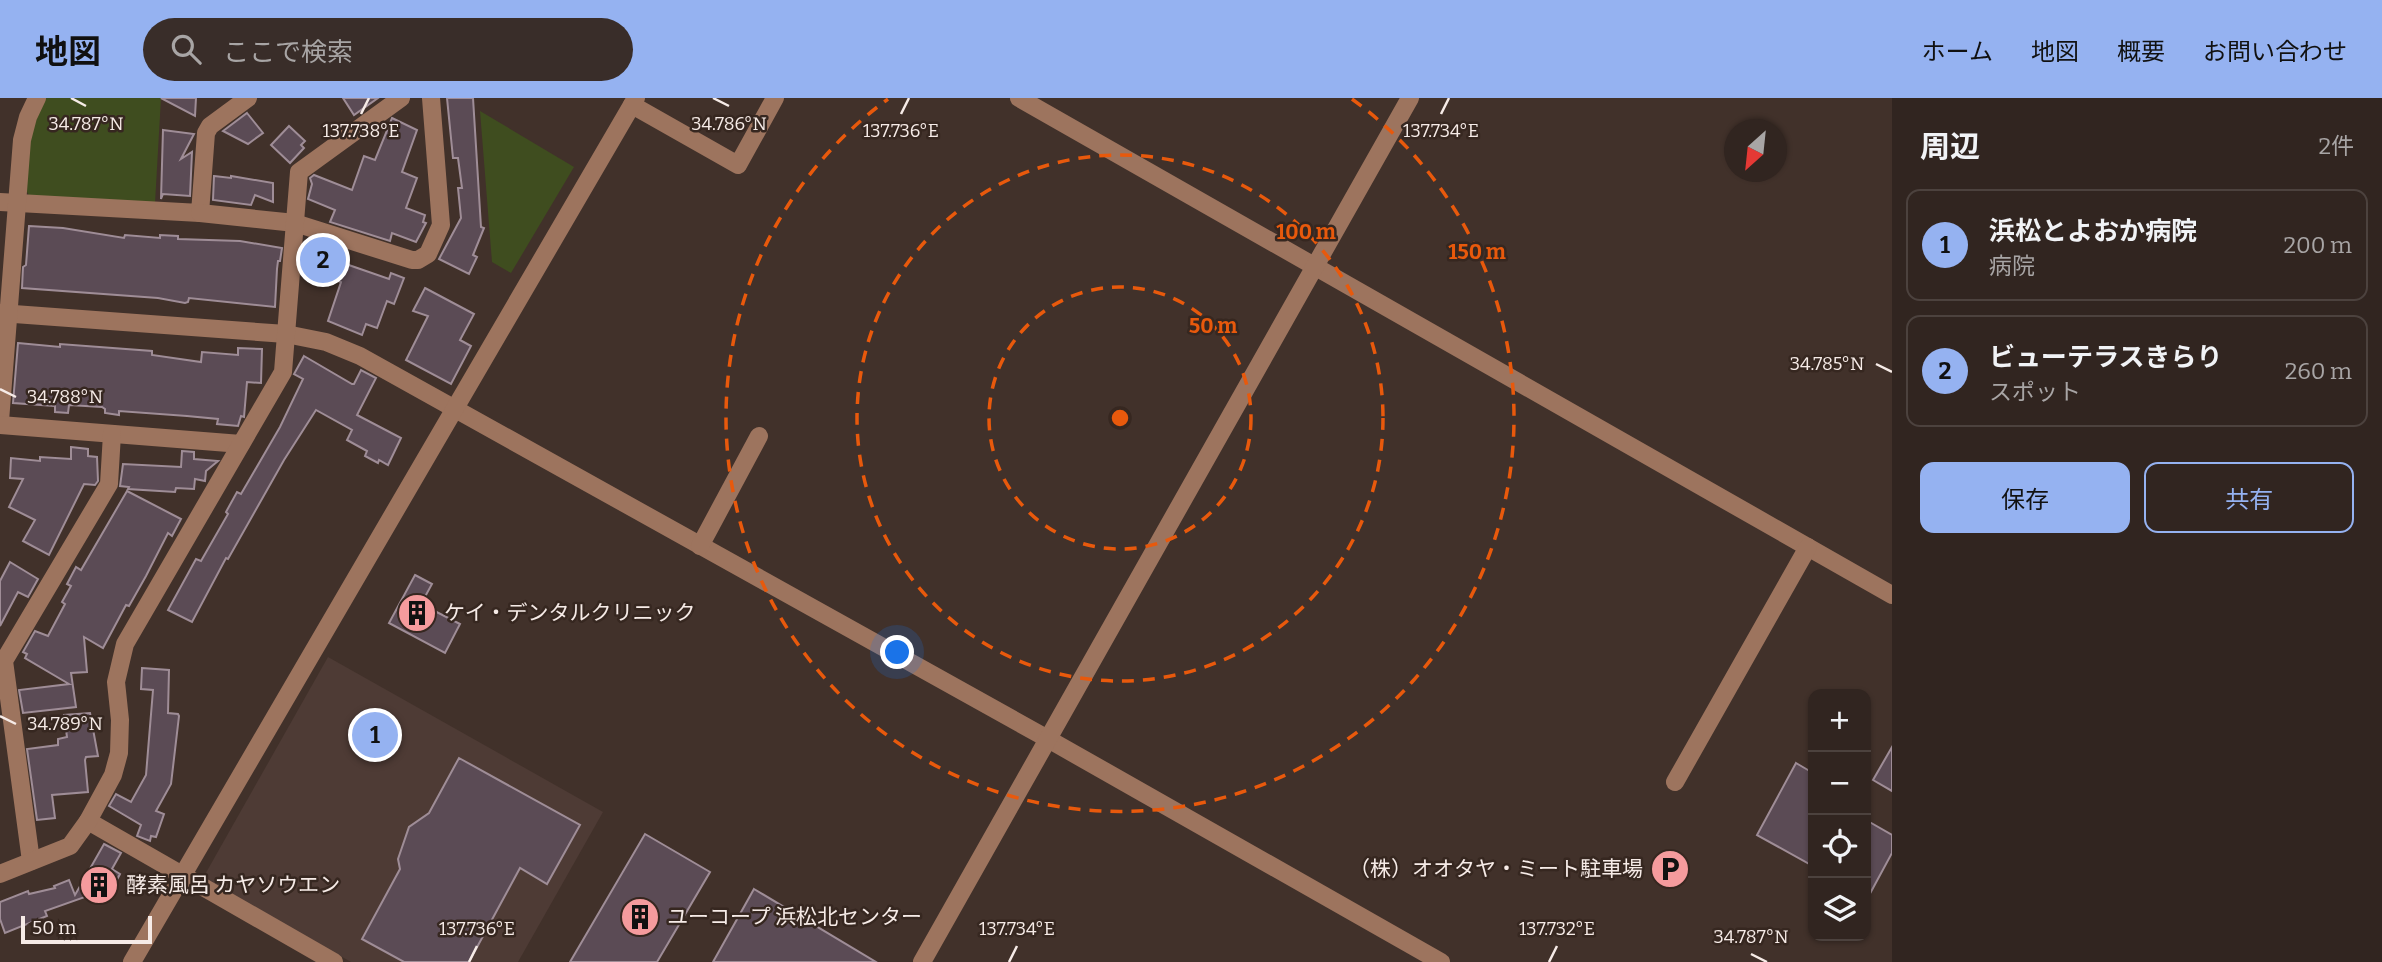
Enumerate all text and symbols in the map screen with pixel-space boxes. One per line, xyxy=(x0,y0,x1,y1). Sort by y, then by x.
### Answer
search box xyxy=(143,18,633,81)
icon: search xyxy=(167,30,205,68)
text: 地図 xyxy=(35,32,101,72)
text: ここで検索 xyxy=(223,37,353,68)
text: ホーム xyxy=(1922,38,1993,66)
text: 地図 xyxy=(2031,38,2079,66)
text: 概要 xyxy=(2117,38,2165,66)
text: お問い合わせ xyxy=(2203,38,2347,66)
text: 34.787°N xyxy=(49,113,123,135)
text: 34.786°N xyxy=(691,113,767,135)
north arrow xyxy=(1724,119,1787,182)
text: 137.738°E xyxy=(323,120,399,142)
text: 137.736°E xyxy=(863,120,939,142)
text: 137.734°E xyxy=(1403,120,1479,142)
text: 周辺 xyxy=(1920,129,1980,165)
text: 2件 xyxy=(2318,132,2354,160)
text: 浜松とよおか病院 xyxy=(1989,216,2197,247)
text: 100 m xyxy=(1276,219,1336,245)
text: 1 xyxy=(1940,231,1950,259)
text: 200 m xyxy=(2283,231,2352,259)
pin: 2 xyxy=(300,234,346,286)
text: 150 m xyxy=(1448,239,1506,265)
text: 病院 xyxy=(1989,252,2035,280)
text: 50 m xyxy=(1189,313,1237,339)
text: ビューテラスきらり xyxy=(1989,342,2222,373)
text: 34.785°N xyxy=(1790,353,1864,375)
text: 2 xyxy=(1939,357,1951,385)
text: 260 m xyxy=(2285,357,2352,385)
text: スポット xyxy=(1989,378,2081,406)
text: 34.788°N xyxy=(27,386,103,408)
centre of rings xyxy=(1108,406,1132,430)
button: 保存 xyxy=(1920,462,2130,533)
button: 共有 xyxy=(2144,462,2354,533)
building icon: ケイ・デンタルクリニック xyxy=(396,592,438,634)
place label: ケイ・デンタルクリニック xyxy=(444,600,696,626)
your location xyxy=(880,635,914,669)
map controls xyxy=(1808,689,1871,941)
button: + xyxy=(1808,689,1871,752)
pin: 1 xyxy=(352,709,398,761)
text: 34.789°N xyxy=(27,713,103,735)
button: − xyxy=(1808,752,1871,815)
button: locate xyxy=(1808,815,1871,878)
parking icon: （株）オオタヤ・ミート駐車場 xyxy=(1649,848,1691,890)
place label: （株）オオタヤ・ミート駐車場 xyxy=(1349,856,1643,882)
building icon: 酵素風呂 カヤソウエン xyxy=(78,864,120,906)
place label: 酵素風呂 カヤソウエン xyxy=(126,872,340,898)
button: layers xyxy=(1808,878,1871,941)
building icon: ユーコープ 浜松北センター xyxy=(619,896,661,938)
place label: ユーコープ 浜松北センター xyxy=(667,904,922,930)
scale bar xyxy=(21,913,152,945)
text: 50 m xyxy=(32,916,76,939)
text: 137.736°E xyxy=(439,918,515,940)
text: 137.734°E xyxy=(979,918,1055,940)
text: 137.732°E xyxy=(1519,918,1595,940)
text: 34.787°N xyxy=(1714,926,1788,948)

